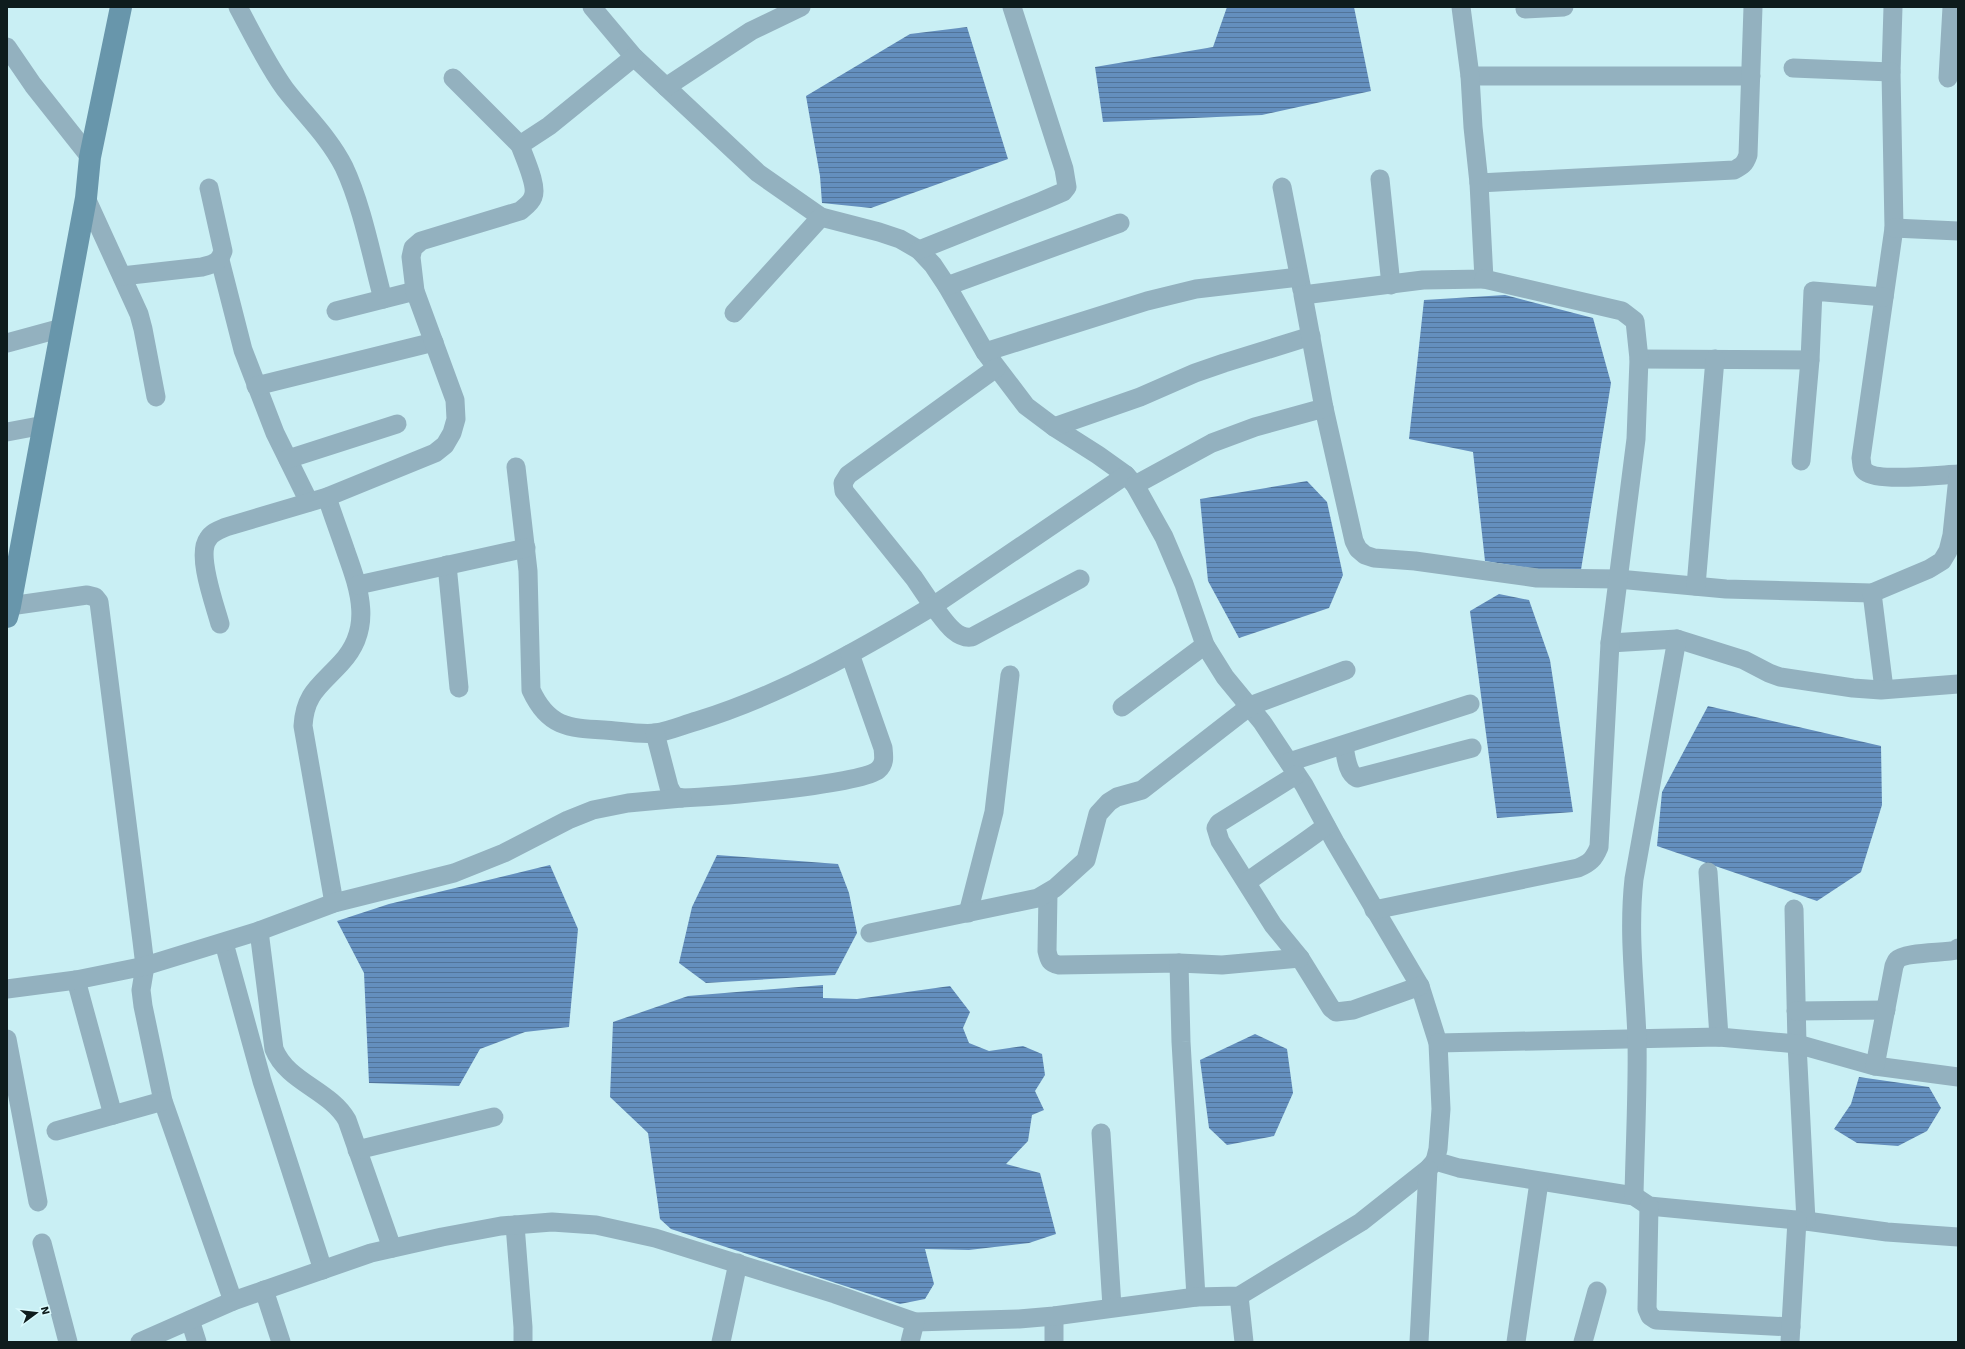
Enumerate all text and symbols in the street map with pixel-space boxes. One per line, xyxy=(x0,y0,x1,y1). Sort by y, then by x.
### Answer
north arrow xyxy=(16,1293,56,1333)
text: N xyxy=(38,1305,53,1316)

